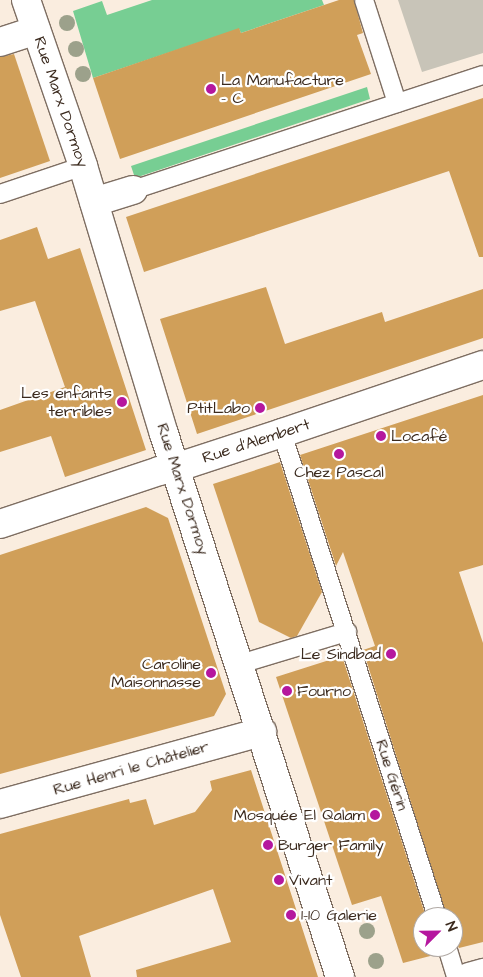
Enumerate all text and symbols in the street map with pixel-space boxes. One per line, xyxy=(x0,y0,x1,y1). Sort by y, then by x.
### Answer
street label: Rue Marx Dormoy xyxy=(30,34,92,170)
place label: La Manufacture - C xyxy=(221,70,344,108)
marker: La Manufacture - C xyxy=(205,83,217,95)
place label: Les enfants terribles xyxy=(21,383,112,421)
marker: Les enfants terribles xyxy=(116,396,128,408)
place label: PtitLabo xyxy=(187,398,250,418)
marker: PtitLabo xyxy=(254,402,266,414)
street label: Rue d'Alembert xyxy=(200,415,312,467)
street label: Rue Marx Dormoy xyxy=(153,421,213,557)
place label: Locafé xyxy=(391,426,448,446)
marker: Locafé xyxy=(375,430,387,442)
marker: Chez Pascal xyxy=(333,448,345,460)
place label: Chez Pascal xyxy=(294,462,384,482)
place label: Le Sindbad xyxy=(301,644,381,664)
marker: Le Sindbad xyxy=(385,648,397,660)
place label: Caroline Maisonnasse xyxy=(111,654,201,692)
marker: Caroline Maisonnasse xyxy=(205,667,217,679)
place label: Fourno xyxy=(297,681,351,701)
marker: Fourno xyxy=(281,685,293,697)
street label: Rue Henri le Châtelier xyxy=(51,737,211,799)
street label: Rue Gérin xyxy=(372,737,412,813)
place label: Mosquée El Qalam xyxy=(234,805,365,825)
marker: Mosquée El Qalam xyxy=(369,809,381,821)
place label: Burger Family xyxy=(278,835,384,855)
marker: Burger Family xyxy=(262,839,274,851)
place label: Vivant xyxy=(289,870,332,890)
marker: Vivant xyxy=(273,874,285,886)
place label: 1-10 Galerie xyxy=(301,905,377,925)
north arrow xyxy=(413,907,463,957)
marker: 1-10 Galerie xyxy=(285,909,297,921)
text: N xyxy=(440,919,462,934)

